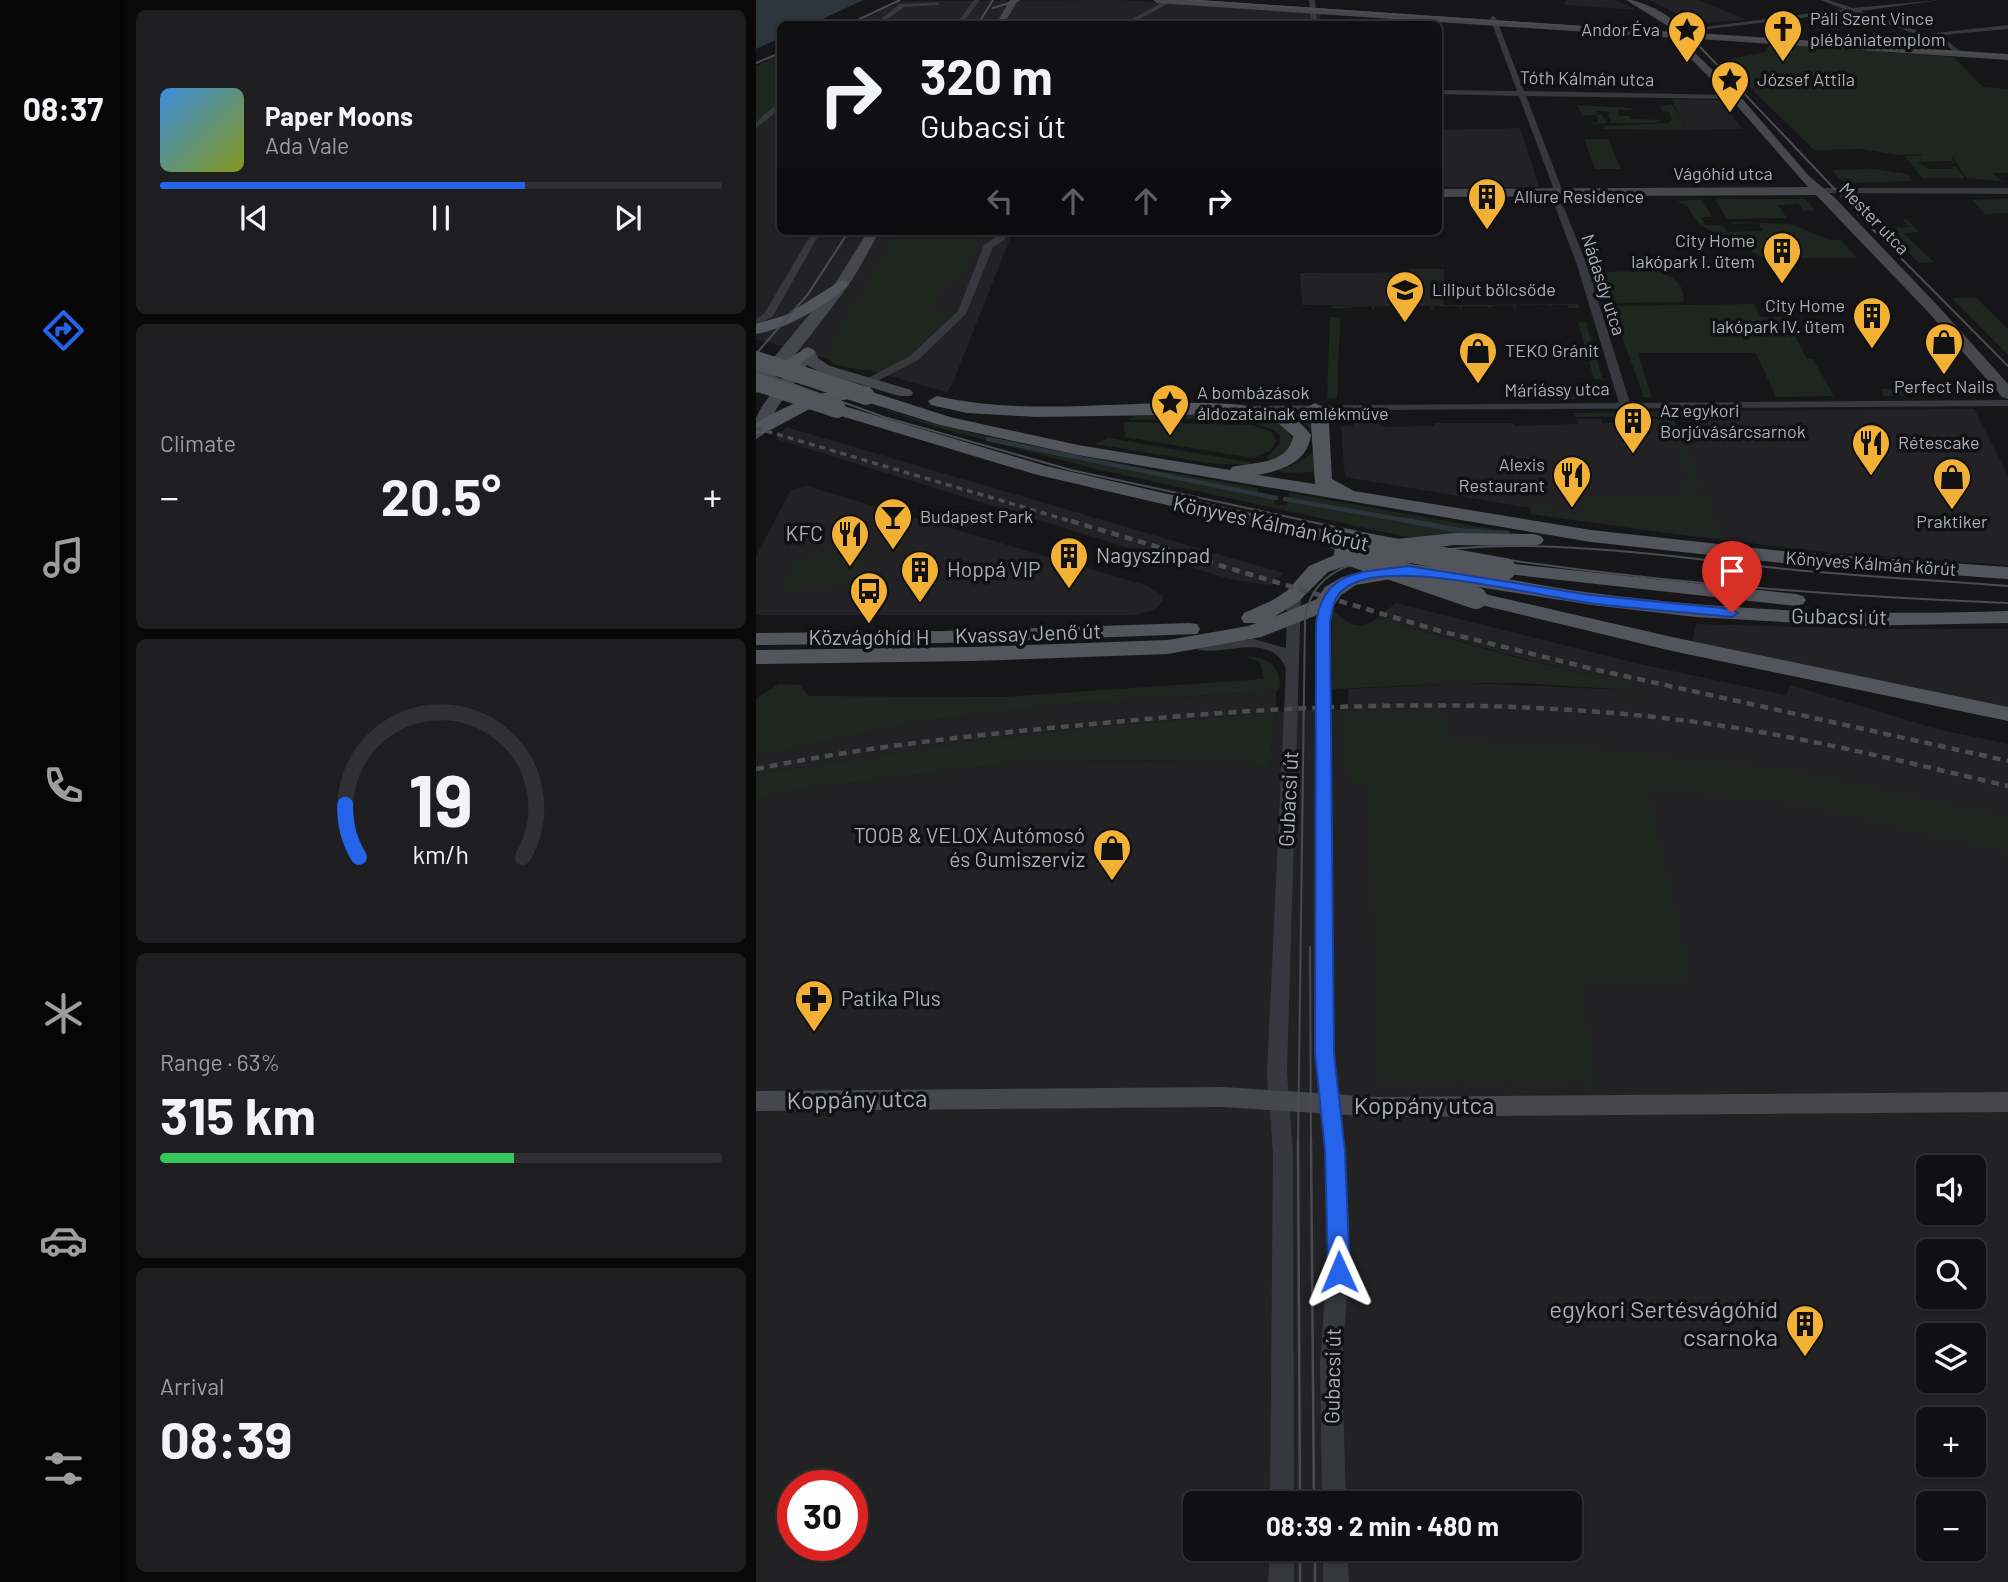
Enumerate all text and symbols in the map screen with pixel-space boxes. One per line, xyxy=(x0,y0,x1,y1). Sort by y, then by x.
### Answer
place label: Páli Szent Vince plébániatemplom xyxy=(1810,7,1946,50)
church icon: Páli Szent Vince plébániatemplom xyxy=(1762,8,1804,63)
place icon: Andor Éva xyxy=(1666,9,1708,64)
place label: Andor Éva xyxy=(1581,18,1660,40)
text: 320 m xyxy=(920,46,1053,105)
icon: right xyxy=(805,49,896,140)
place icon: József Attila xyxy=(1709,59,1751,114)
street label: Tóth Kálmán utca xyxy=(1520,66,1654,90)
place label: József Attila xyxy=(1757,68,1855,90)
text: 08:37 xyxy=(23,89,103,127)
text: Paper Moons xyxy=(265,100,413,131)
text: Gubacsi út xyxy=(920,106,1066,144)
text: Ada Vale xyxy=(265,131,349,159)
street label: Vágóhíd utca xyxy=(1673,162,1773,184)
building icon: Allure Residence xyxy=(1466,176,1508,231)
street label: Mester utca xyxy=(1835,178,1914,259)
icon: left xyxy=(981,182,1019,220)
icon: ahead xyxy=(1054,182,1092,220)
icon: ahead xyxy=(1127,182,1165,220)
icon: right xyxy=(1200,182,1238,220)
place label: Allure Residence xyxy=(1514,185,1644,207)
icon: previous xyxy=(235,199,273,237)
icon: pause xyxy=(422,199,460,237)
icon: next xyxy=(609,199,647,237)
place label: City Home lakópark I. ütem xyxy=(1631,229,1755,272)
building icon: City Home lakópark I. ütem xyxy=(1761,230,1803,285)
street label: Nádasdy utca xyxy=(1577,231,1631,338)
school or university icon: Liliput bölcsőde xyxy=(1384,269,1426,324)
place label: Liliput bölcsőde xyxy=(1432,278,1556,300)
place label: City Home lakópark IV. ütem xyxy=(1712,294,1845,337)
building icon: City Home lakópark IV. ütem xyxy=(1851,295,1893,350)
icon: directions xyxy=(39,306,88,355)
shop icon: Perfect Nails xyxy=(1923,321,1965,376)
shop icon: TEKO Gránit xyxy=(1457,330,1499,385)
place label: TEKO Gránit xyxy=(1505,339,1599,361)
place label: Perfect Nails xyxy=(1894,375,1994,397)
street label: Máriássy utca xyxy=(1504,377,1610,401)
place label: A bombázások áldozatainak emlékműve xyxy=(1197,381,1389,424)
place icon: A bombázások áldozatainak emlékműve xyxy=(1149,382,1191,437)
place label: Az egykori Borjúvásárcsarnok xyxy=(1660,399,1806,442)
building icon: Az egykori Borjúvásárcsarnok xyxy=(1612,400,1654,455)
restaurant icon: Rétescake xyxy=(1850,422,1892,477)
text: Climate xyxy=(160,429,236,457)
place label: Rétescake xyxy=(1898,431,1980,453)
place label: Alexis Restaurant xyxy=(1459,453,1545,496)
restaurant icon: Alexis Restaurant xyxy=(1551,454,1593,509)
shop icon: Praktiker xyxy=(1931,456,1973,511)
text: 20.5° xyxy=(381,464,501,526)
text: − xyxy=(160,473,179,519)
text: + xyxy=(703,473,722,519)
street label: Könyves Kálmán körút xyxy=(1171,490,1371,555)
bar icon: Budapest Park xyxy=(872,496,914,551)
place label: Budapest Park xyxy=(920,505,1033,527)
place label: Praktiker xyxy=(1916,510,1988,532)
restaurant icon: KFC xyxy=(829,513,871,568)
place label: KFC xyxy=(786,520,823,545)
icon: music xyxy=(39,533,88,582)
building icon: Nagyszínpad xyxy=(1048,535,1090,590)
pin xyxy=(1702,541,1762,613)
place label: Nagyszínpad xyxy=(1096,542,1210,567)
street label: Könyves Kálmán körút xyxy=(1785,546,1957,580)
building icon: Hoppá VIP xyxy=(899,549,941,604)
icon: arrive xyxy=(1713,552,1751,590)
place label: Hoppá VIP xyxy=(947,556,1041,581)
bus stop icon: Közvágóhíd H xyxy=(848,570,890,625)
street label: Gubacsi út xyxy=(1791,602,1887,629)
street label: Kvassay Jenő út xyxy=(954,617,1101,648)
place label: Közvágóhíd H xyxy=(808,624,930,649)
street label: Gubacsi út xyxy=(1273,750,1302,847)
text: 19 xyxy=(409,754,473,842)
icon: phone xyxy=(39,761,88,810)
place label: TOOB & VELOX Autómosó és Gumiszerviz xyxy=(854,822,1085,871)
shop icon: TOOB & VELOX Autómosó és Gumiszerviz xyxy=(1091,827,1133,882)
text: km/h xyxy=(413,839,469,869)
pharmacy icon: Patika Plus xyxy=(793,978,835,1033)
place label: Patika Plus xyxy=(841,985,941,1010)
icon: climate xyxy=(39,989,88,1038)
text: Range · 63% xyxy=(160,1048,280,1076)
text: 315 km xyxy=(160,1083,316,1145)
street label: Koppány utca xyxy=(786,1083,928,1114)
street label: Koppány utca xyxy=(1354,1090,1494,1119)
map controls xyxy=(1916,1155,1986,1561)
button: sound xyxy=(1916,1155,1986,1225)
icon: car xyxy=(39,1216,88,1265)
position arrow xyxy=(1302,1235,1376,1309)
button: search xyxy=(1916,1239,1986,1309)
place label: egykori Sertésvágóhíd csarnoka xyxy=(1549,1294,1778,1351)
building icon: egykori Sertésvágóhíd csarnoka xyxy=(1784,1303,1826,1358)
button: layers xyxy=(1916,1323,1986,1393)
street label: Gubacsi út xyxy=(1318,1328,1345,1424)
text: Arrival xyxy=(160,1372,224,1400)
text: 08:39 xyxy=(160,1407,292,1469)
button: + xyxy=(1916,1407,1986,1477)
icon: filters xyxy=(39,1444,88,1493)
speed limit sign: 30 xyxy=(777,1470,868,1561)
button: − xyxy=(1916,1491,1986,1561)
text: 08:39 · 2 min · 480 m xyxy=(1266,1510,1499,1541)

